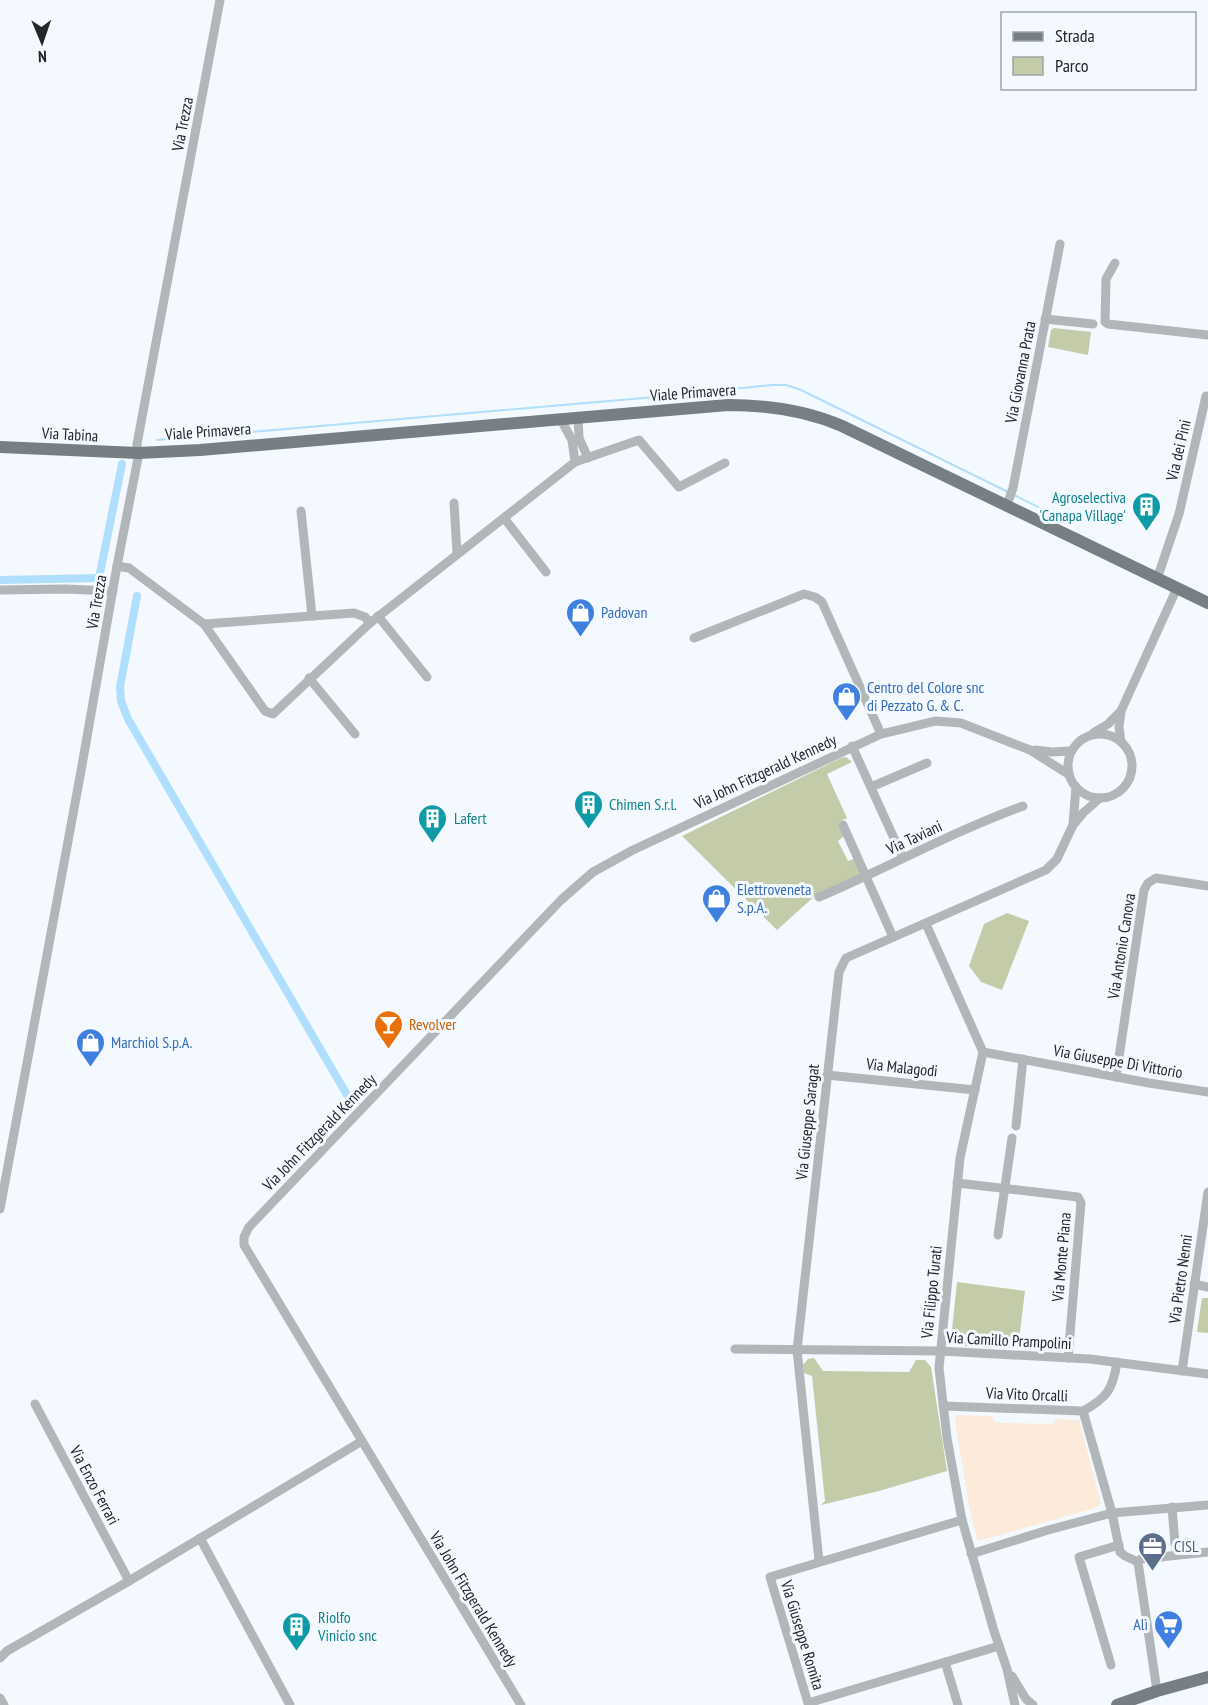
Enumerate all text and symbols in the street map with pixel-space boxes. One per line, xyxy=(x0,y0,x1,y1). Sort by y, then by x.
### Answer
north arrow xyxy=(12,12,72,72)
legend xyxy=(1001,12,1196,90)
text: Strada xyxy=(1055,24,1095,47)
text: N xyxy=(38,47,47,67)
text: Parco xyxy=(1055,54,1089,77)
street label: Via Trezza xyxy=(167,95,197,154)
street label: Via Giovanna Prata xyxy=(1000,319,1040,426)
street label: Viale Primavera xyxy=(648,379,737,405)
street label: Via dei Pini xyxy=(1161,417,1195,484)
street label: Viale Primavera xyxy=(163,418,252,444)
street label: Via Tabina xyxy=(40,422,99,445)
place label: Agroselectiva 'Canapa Village' xyxy=(1039,487,1126,525)
building icon: Agroselectiva 'Canapa Village' xyxy=(1131,490,1163,532)
street label: Via Trezza xyxy=(81,573,111,632)
shop icon: Padovan xyxy=(564,596,596,638)
place label: Padovan xyxy=(601,602,648,622)
place label: Centro del Colore snc di Pezzato G. & C. xyxy=(867,677,985,715)
shop icon: Centro del Colore snc di Pezzato G. & C. xyxy=(830,680,862,722)
street label: Via John Fitzgerald Kennedy xyxy=(690,729,839,813)
building icon: Chimen S.r.l. xyxy=(572,788,604,830)
place label: Chimen S.r.l. xyxy=(609,794,677,814)
building icon: Lafert xyxy=(417,802,449,844)
place label: Lafert xyxy=(454,808,487,828)
street label: Via Taviani xyxy=(882,815,945,859)
place label: Elettroveneta S.p.A. xyxy=(737,879,811,917)
shop icon: Elettroveneta S.p.A. xyxy=(700,882,732,924)
street label: Via Antonio Canova xyxy=(1103,892,1139,1001)
bar icon: Revolver xyxy=(372,1008,404,1050)
place label: Revolver xyxy=(409,1014,457,1034)
shop icon: Marchiol S.p.A. xyxy=(74,1026,106,1068)
place label: Marchiol S.p.A. xyxy=(111,1032,193,1052)
street label: Via Giuseppe Di Vittorio xyxy=(1051,1040,1184,1082)
street label: Via Malagodi xyxy=(864,1053,939,1081)
street label: Via Giuseppe Saragat xyxy=(791,1062,823,1182)
street label: Via John Fitzgerald Kennedy xyxy=(257,1069,380,1195)
street label: Via Monte Piana xyxy=(1047,1212,1075,1303)
street label: Via Pietro Nenni xyxy=(1164,1233,1196,1326)
street label: Via Filippo Turati xyxy=(916,1245,946,1340)
street label: Via Camillo Prampolini xyxy=(945,1327,1072,1353)
street label: Via Vito Orcalli xyxy=(985,1383,1068,1405)
street label: Via Enzo Ferrari xyxy=(65,1441,124,1528)
street label: Via John Fitzgerald Kennedy xyxy=(425,1527,522,1670)
office icon: CISL xyxy=(1137,1530,1169,1572)
place label: CISL xyxy=(1174,1536,1199,1556)
street label: Via Giuseppe Romita xyxy=(777,1577,829,1692)
place label: Riolfo Vinicio snc xyxy=(317,1607,377,1645)
supermarket icon: Alì xyxy=(1153,1608,1185,1650)
building icon: Riolfo Vinicio snc xyxy=(281,1610,313,1652)
place label: Alì xyxy=(1133,1614,1148,1634)

